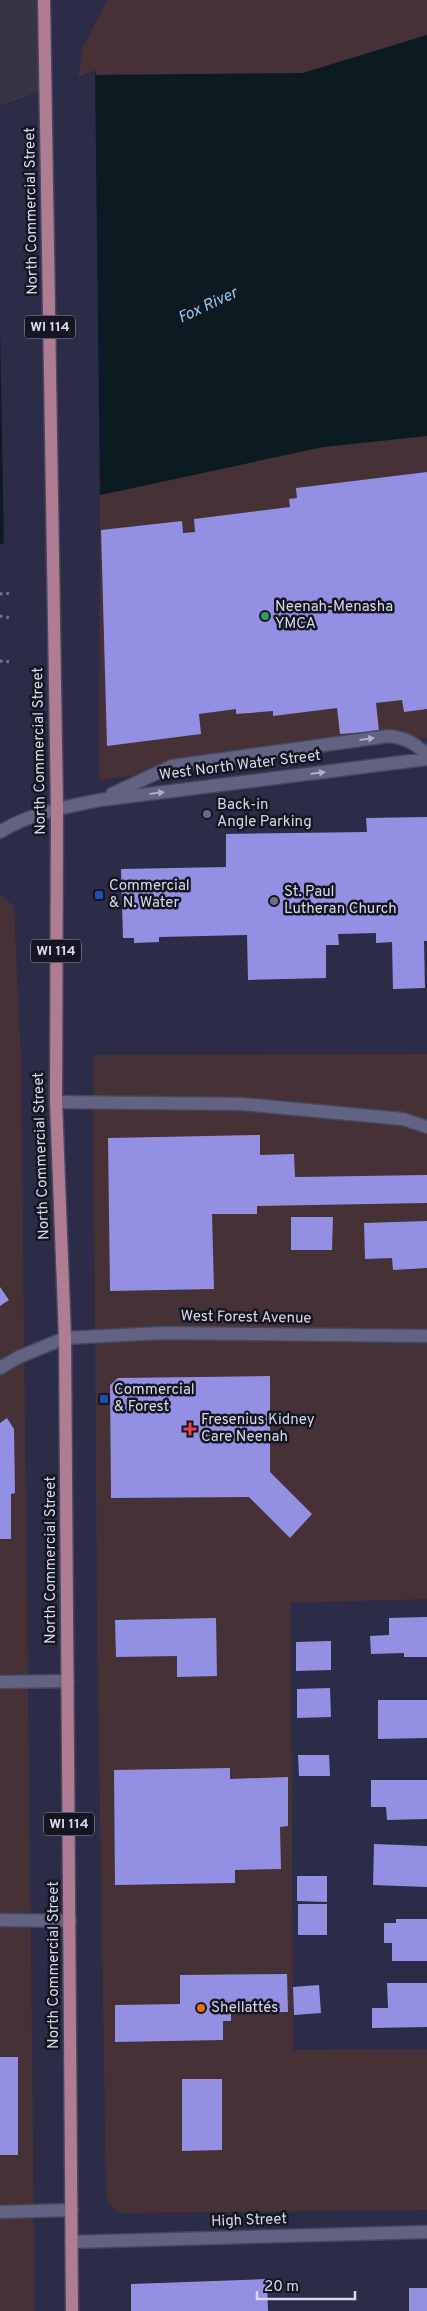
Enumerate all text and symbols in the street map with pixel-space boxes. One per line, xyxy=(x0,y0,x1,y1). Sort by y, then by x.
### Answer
street label: North Commercial Street xyxy=(21,127,43,295)
water label: Fox River xyxy=(175,283,243,328)
road number: WI 114 xyxy=(25,316,75,338)
place label: Neenah-Menasha YMCA xyxy=(275,598,393,634)
marker: Neenah-Menasha YMCA xyxy=(259,610,271,622)
street label: North Commercial Street xyxy=(29,667,51,835)
one-way arrow xyxy=(360,734,376,742)
street label: West North Water Street xyxy=(158,747,322,785)
one-way arrow xyxy=(311,768,327,776)
one-way arrow xyxy=(149,788,165,796)
place label: Back-in Angle Parking xyxy=(217,796,312,832)
marker: Back-in Angle Parking xyxy=(201,808,213,820)
place label: Commercial & N. Water xyxy=(109,877,190,913)
place label: St. Paul Lutheran Church xyxy=(284,883,397,919)
marker: Commercial & N. Water xyxy=(93,889,105,901)
marker: St. Paul Lutheran Church xyxy=(268,895,280,907)
road number: WI 114 xyxy=(31,939,81,962)
street label: North Commercial Street xyxy=(30,1072,54,1240)
street label: West Forest Avenue xyxy=(180,1307,312,1329)
place label: Commercial & Forest xyxy=(114,1381,195,1417)
marker: Commercial & Forest xyxy=(98,1393,110,1405)
place label: Fresenius Kidney Care Neenah xyxy=(201,1411,315,1447)
marker: Fresenius Kidney Care Neenah xyxy=(183,1422,197,1436)
street label: North Commercial Street xyxy=(42,1476,61,1644)
road number: WI 114 xyxy=(44,1812,94,1836)
street label: North Commercial Street xyxy=(45,1881,64,2049)
place label: Shellattés xyxy=(211,1999,278,2018)
marker: Shellattés xyxy=(195,2002,207,2014)
street label: High Street xyxy=(211,2210,287,2232)
scale bar xyxy=(257,2268,354,2300)
text: 20 m xyxy=(264,2278,299,2297)

